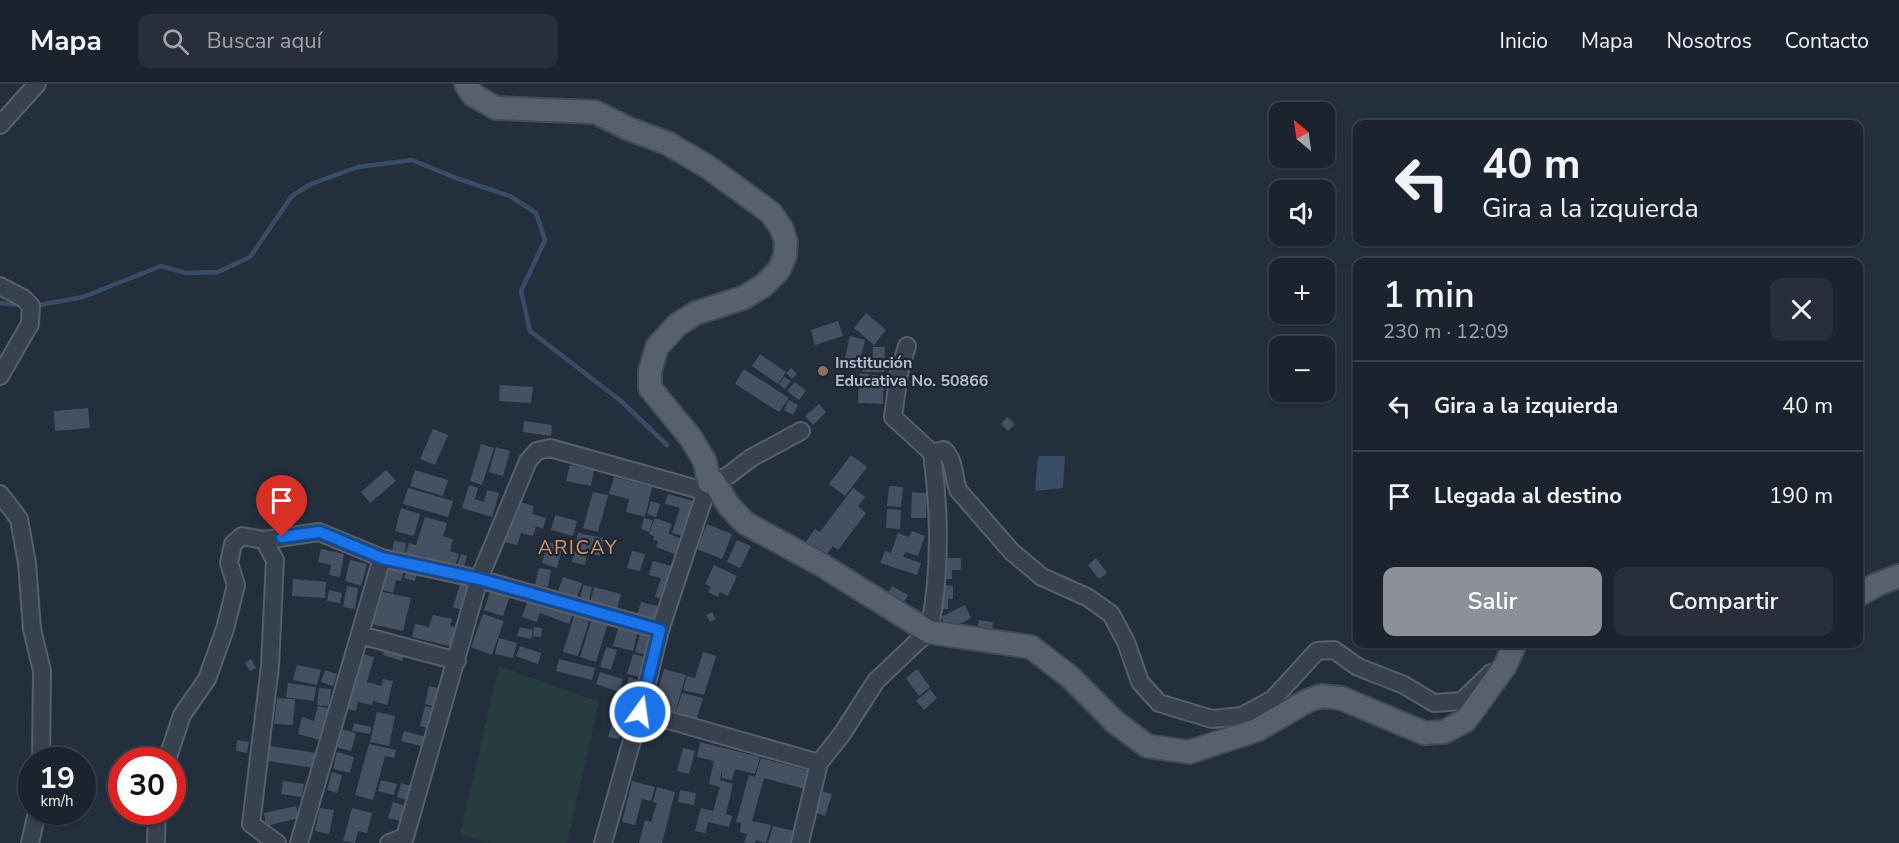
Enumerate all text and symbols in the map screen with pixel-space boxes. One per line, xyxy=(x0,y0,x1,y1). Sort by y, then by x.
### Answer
search box xyxy=(138,14,558,68)
text: Mapa xyxy=(30,22,102,60)
icon: search xyxy=(159,25,192,58)
text: Buscar aquí xyxy=(207,26,322,56)
text: Inicio xyxy=(1500,27,1548,55)
text: Mapa xyxy=(1581,27,1633,55)
text: Nosotros xyxy=(1666,27,1752,55)
text: Contacto xyxy=(1785,27,1869,55)
north arrow xyxy=(1269,102,1335,168)
map controls xyxy=(1269,102,1335,402)
text: 40 m xyxy=(1482,136,1581,193)
icon: left xyxy=(1383,144,1461,222)
button: sound xyxy=(1269,180,1335,246)
text: Gira a la izquierda xyxy=(1482,190,1699,227)
button: + xyxy=(1269,258,1335,324)
text: 1 min xyxy=(1383,271,1475,320)
button: close xyxy=(1770,278,1833,341)
text: 230 m · 12:09 xyxy=(1383,318,1509,345)
button: − xyxy=(1269,336,1335,402)
place label: Institución Educativa No. 50866 xyxy=(835,352,988,392)
marker: Institución Educativa No. 50866 xyxy=(816,364,830,378)
icon: left xyxy=(1383,390,1416,423)
text: Gira a la izquierda xyxy=(1434,391,1618,421)
text: 40 m xyxy=(1782,391,1833,421)
pin xyxy=(256,475,307,537)
icon: arrive xyxy=(1383,480,1416,513)
text: Llegada al destino xyxy=(1434,481,1622,511)
text: 190 m xyxy=(1769,481,1833,511)
icon: arrive xyxy=(265,484,298,517)
district label: ARICAY xyxy=(538,534,618,561)
button: Salir xyxy=(1383,567,1602,636)
button: Compartir xyxy=(1614,567,1833,636)
position arrow xyxy=(608,680,672,744)
speed limit sign: 30 xyxy=(108,747,186,825)
text: 19 xyxy=(39,758,75,799)
text: km/h xyxy=(40,791,74,811)

